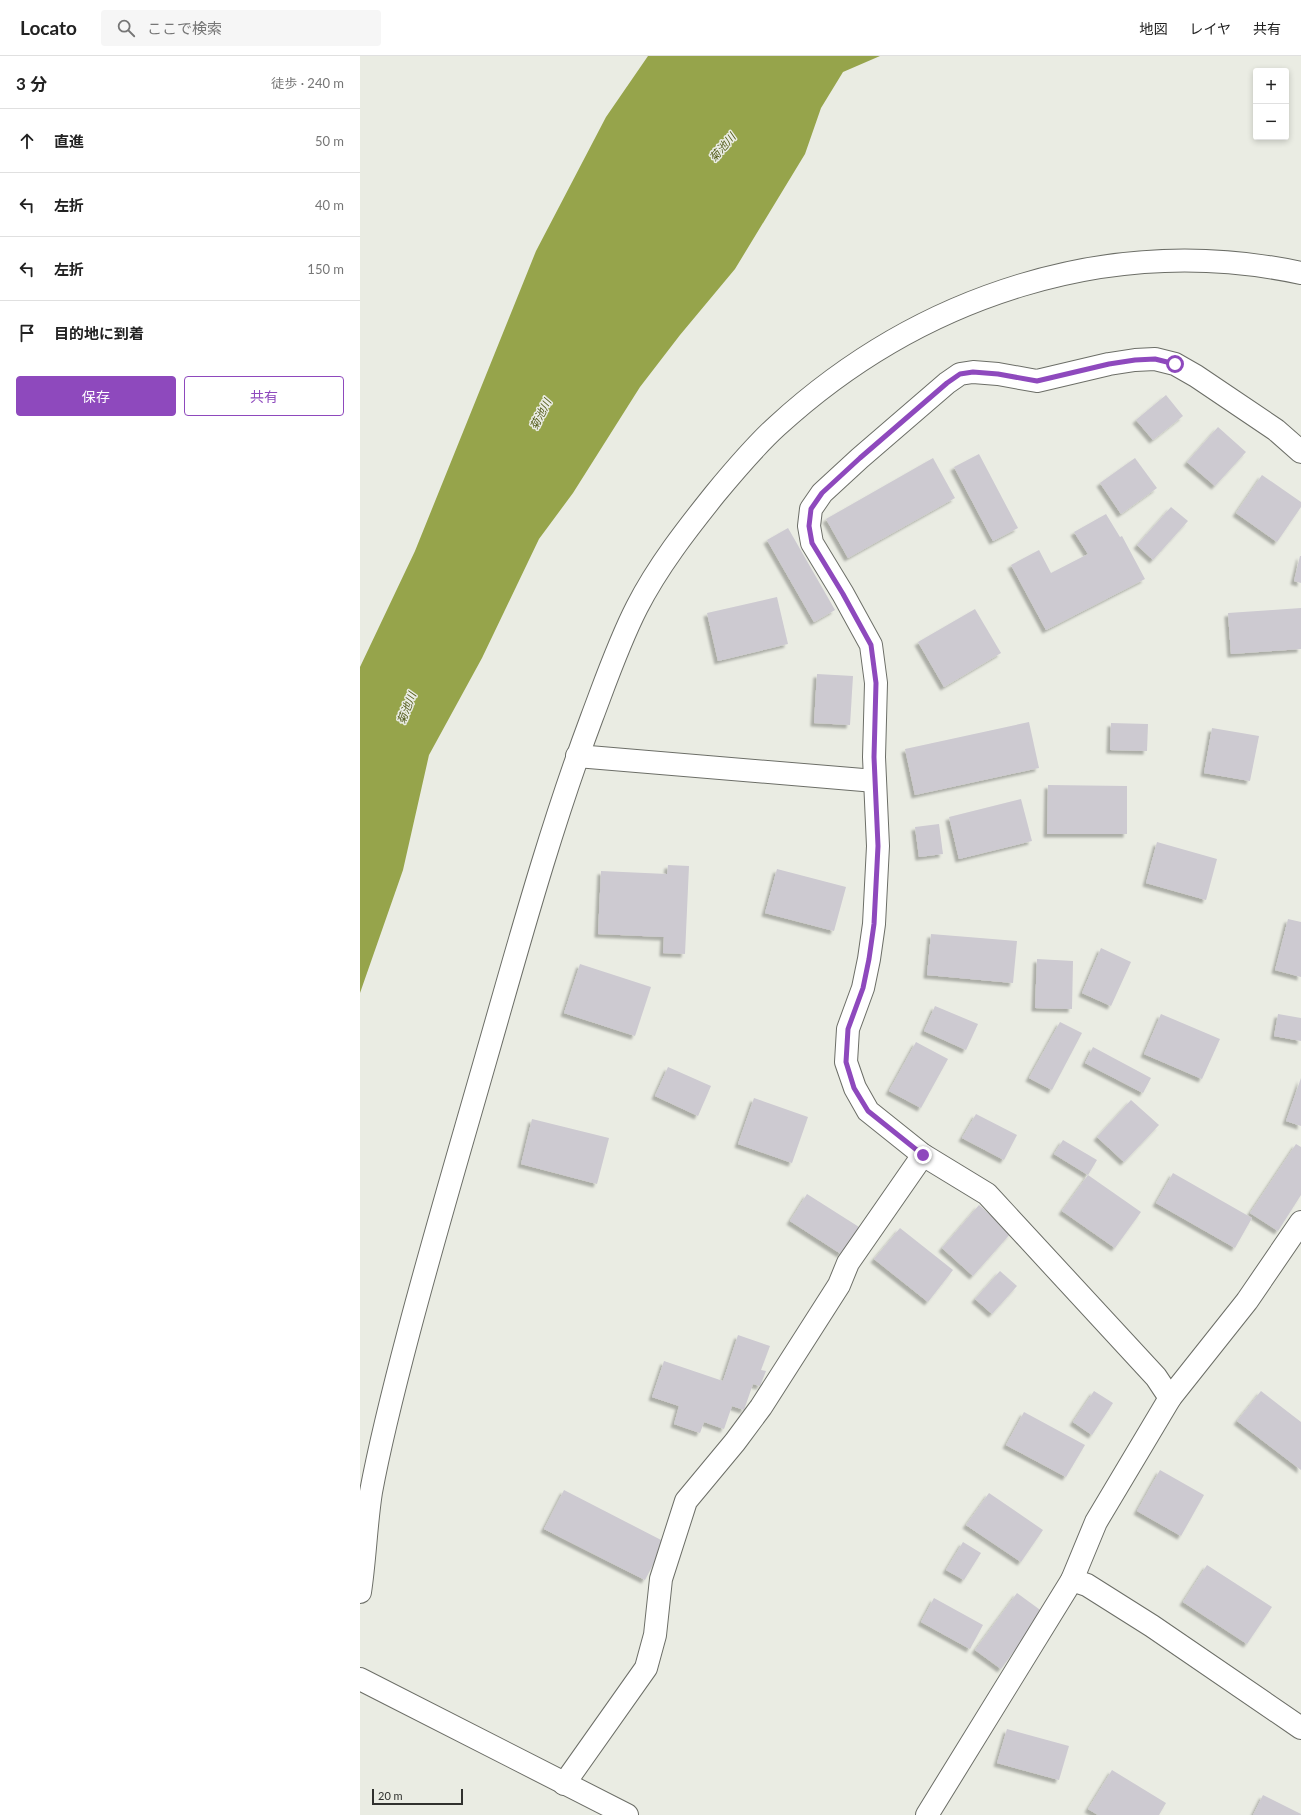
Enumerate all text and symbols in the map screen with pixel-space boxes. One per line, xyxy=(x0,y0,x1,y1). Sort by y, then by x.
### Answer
search box xyxy=(101,10,381,46)
text: Locato xyxy=(20,16,77,39)
icon: search xyxy=(115,17,137,39)
text: ここで検索 xyxy=(147,19,222,37)
text: 地図 xyxy=(1139,20,1167,37)
text: レイヤ xyxy=(1189,20,1231,37)
text: 共有 xyxy=(1253,20,1281,37)
map controls xyxy=(1253,68,1289,140)
button: + xyxy=(1253,68,1289,104)
text: 3 分 xyxy=(16,73,47,94)
text: 徒歩 · 240 m xyxy=(271,75,344,91)
button: − xyxy=(1253,104,1289,140)
icon: ahead xyxy=(16,130,38,152)
water label: 菊池川 xyxy=(706,130,738,164)
text: 直進 xyxy=(54,132,84,150)
text: 50 m xyxy=(315,133,344,149)
icon: left xyxy=(16,194,38,216)
text: 左折 xyxy=(54,196,84,214)
text: 40 m xyxy=(315,197,344,213)
icon: left xyxy=(16,258,38,280)
text: 左折 xyxy=(54,260,84,278)
text: 150 m xyxy=(307,261,344,277)
icon: arrive xyxy=(16,322,38,344)
text: 目的地に到着 xyxy=(54,324,144,342)
route start xyxy=(1166,355,1184,373)
button: 保存 xyxy=(16,376,176,416)
button: 共有 xyxy=(184,376,344,416)
water label: 菊池川 xyxy=(527,395,554,432)
water label: 菊池川 xyxy=(394,689,418,726)
route end xyxy=(914,1146,932,1164)
scale bar xyxy=(372,1787,463,1806)
text: 20 m xyxy=(378,1789,403,1802)

